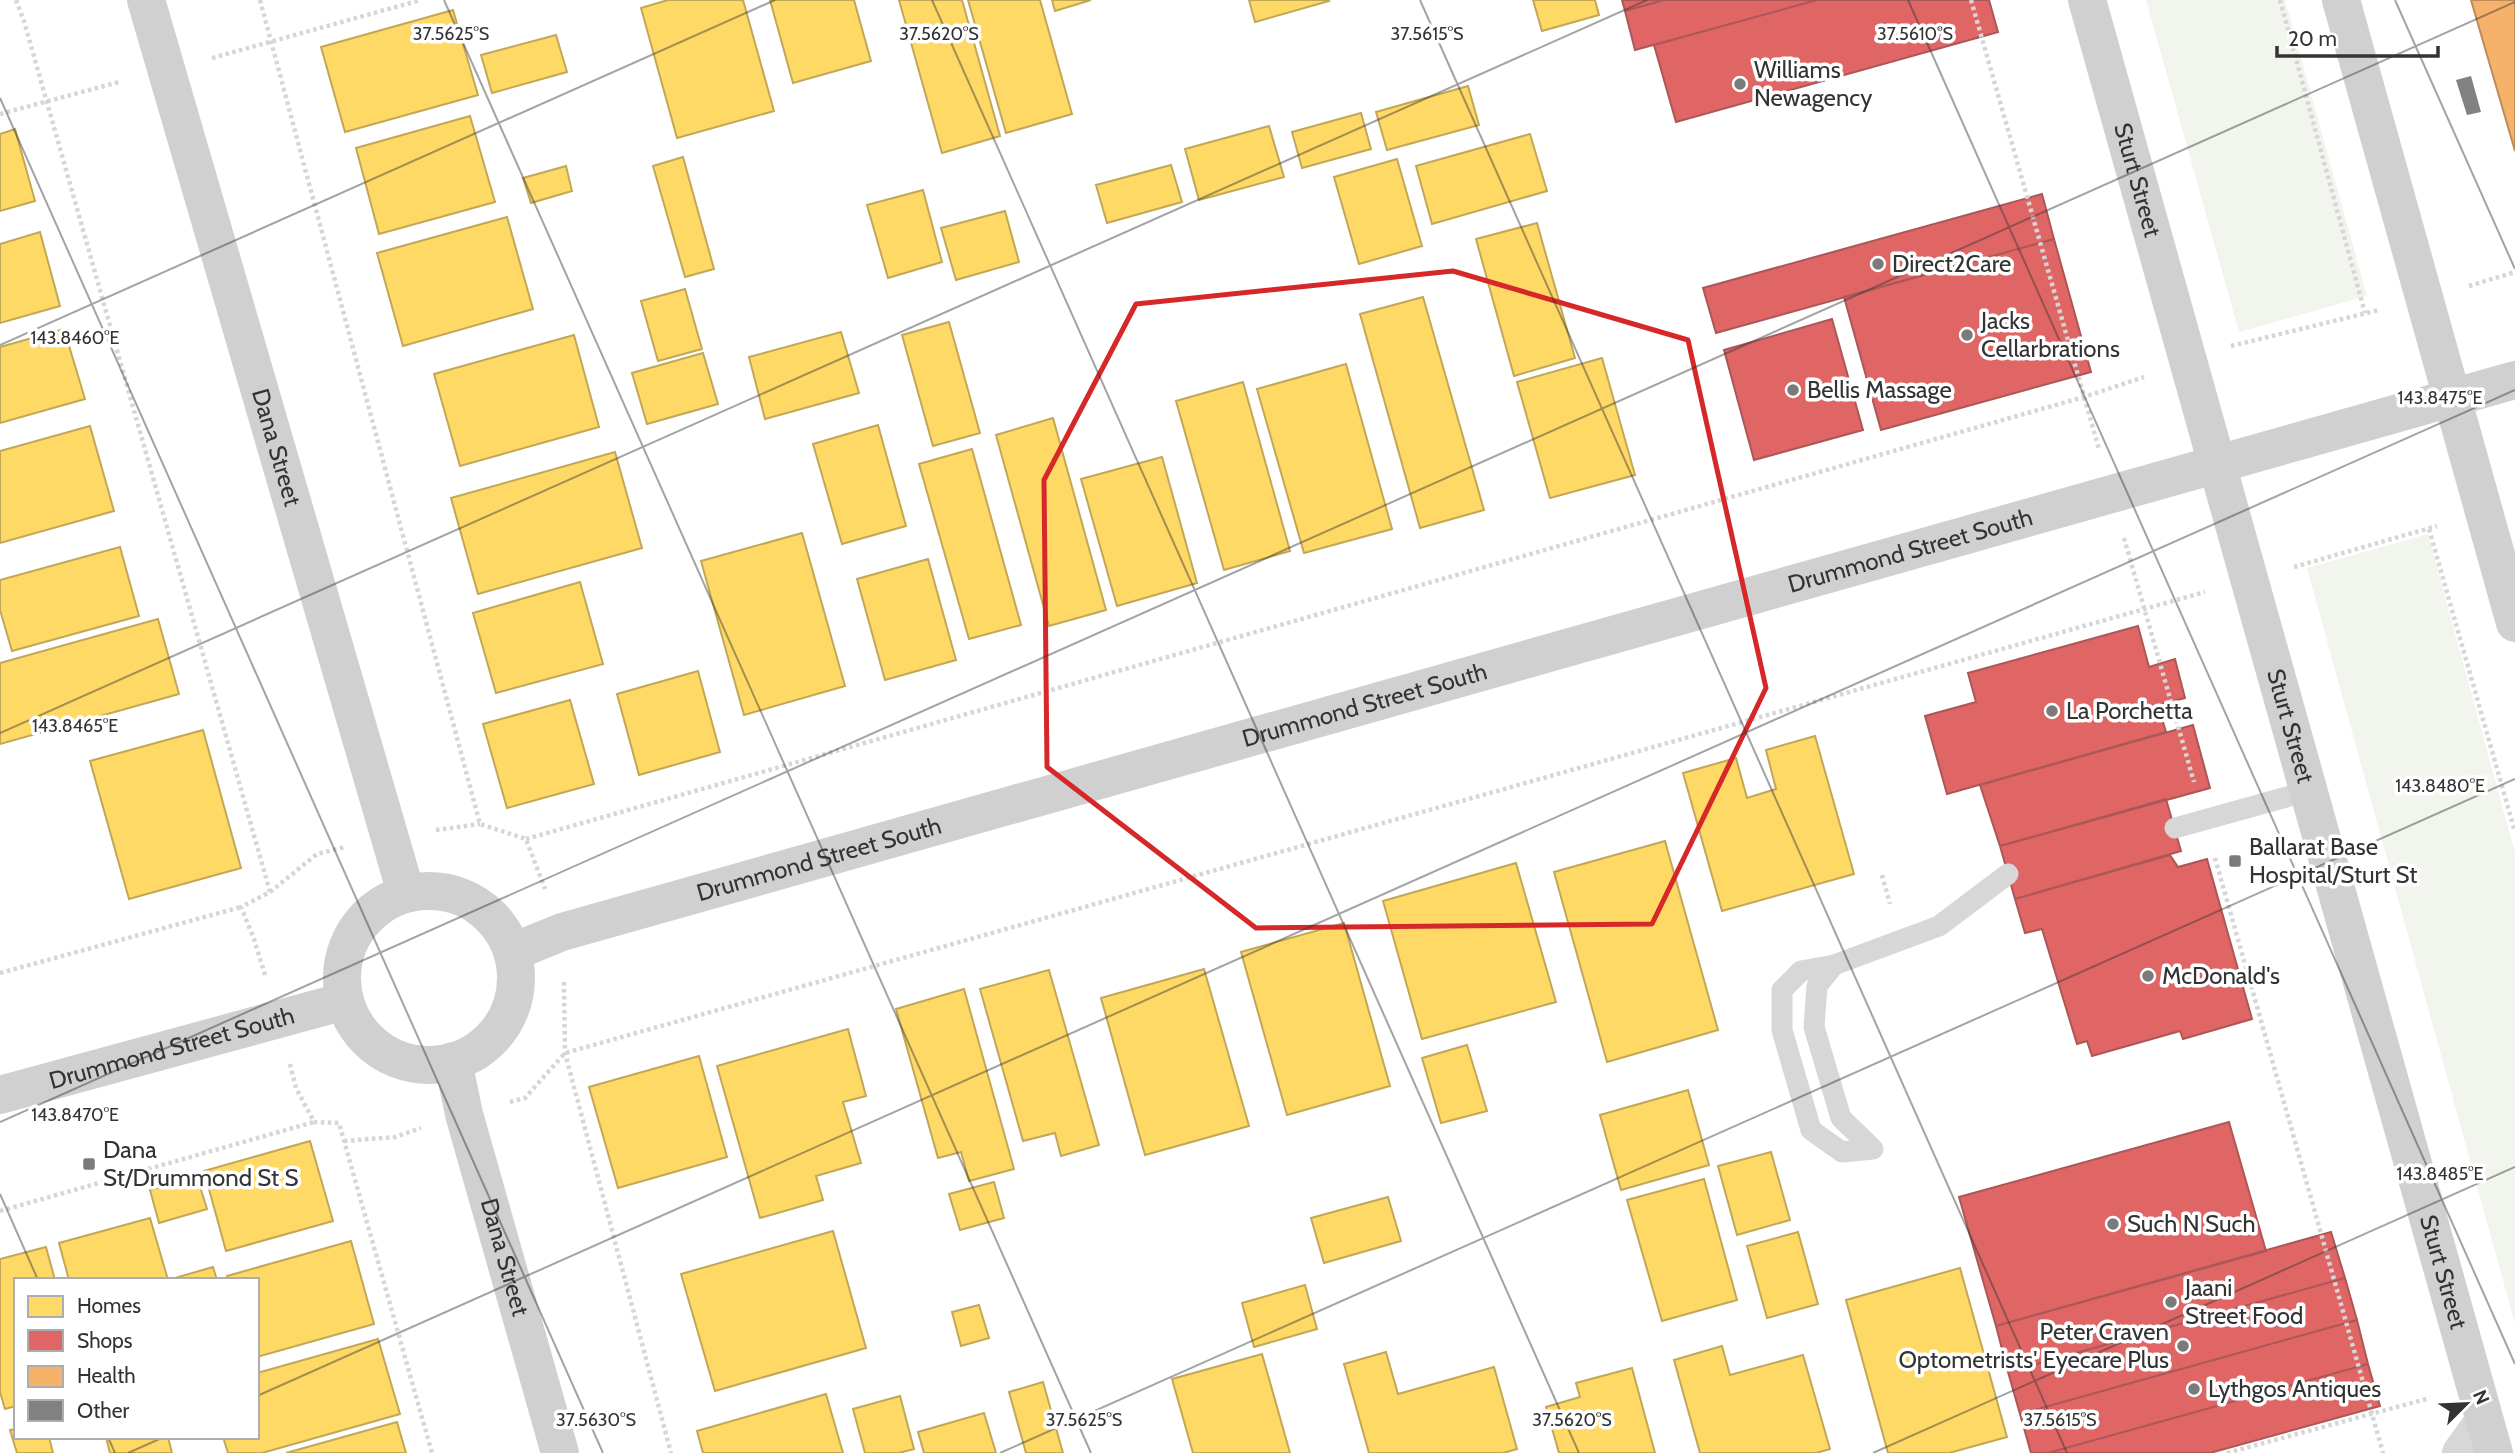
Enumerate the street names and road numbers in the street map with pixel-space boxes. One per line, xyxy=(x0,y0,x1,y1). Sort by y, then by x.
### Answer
street label: Sturt Street xyxy=(2108,120,2168,240)
street label: Dana Street xyxy=(246,385,308,509)
street label: Drummond Street South xyxy=(1784,502,2036,599)
street label: Drummond Street South xyxy=(1239,656,1490,753)
street label: Sturt Street xyxy=(2261,666,2321,786)
street label: Drummond Street South xyxy=(693,811,945,907)
street label: Drummond Street South xyxy=(46,1000,297,1095)
street label: Dana Street xyxy=(475,1195,535,1319)
street label: Sturt Street xyxy=(2414,1212,2474,1332)

